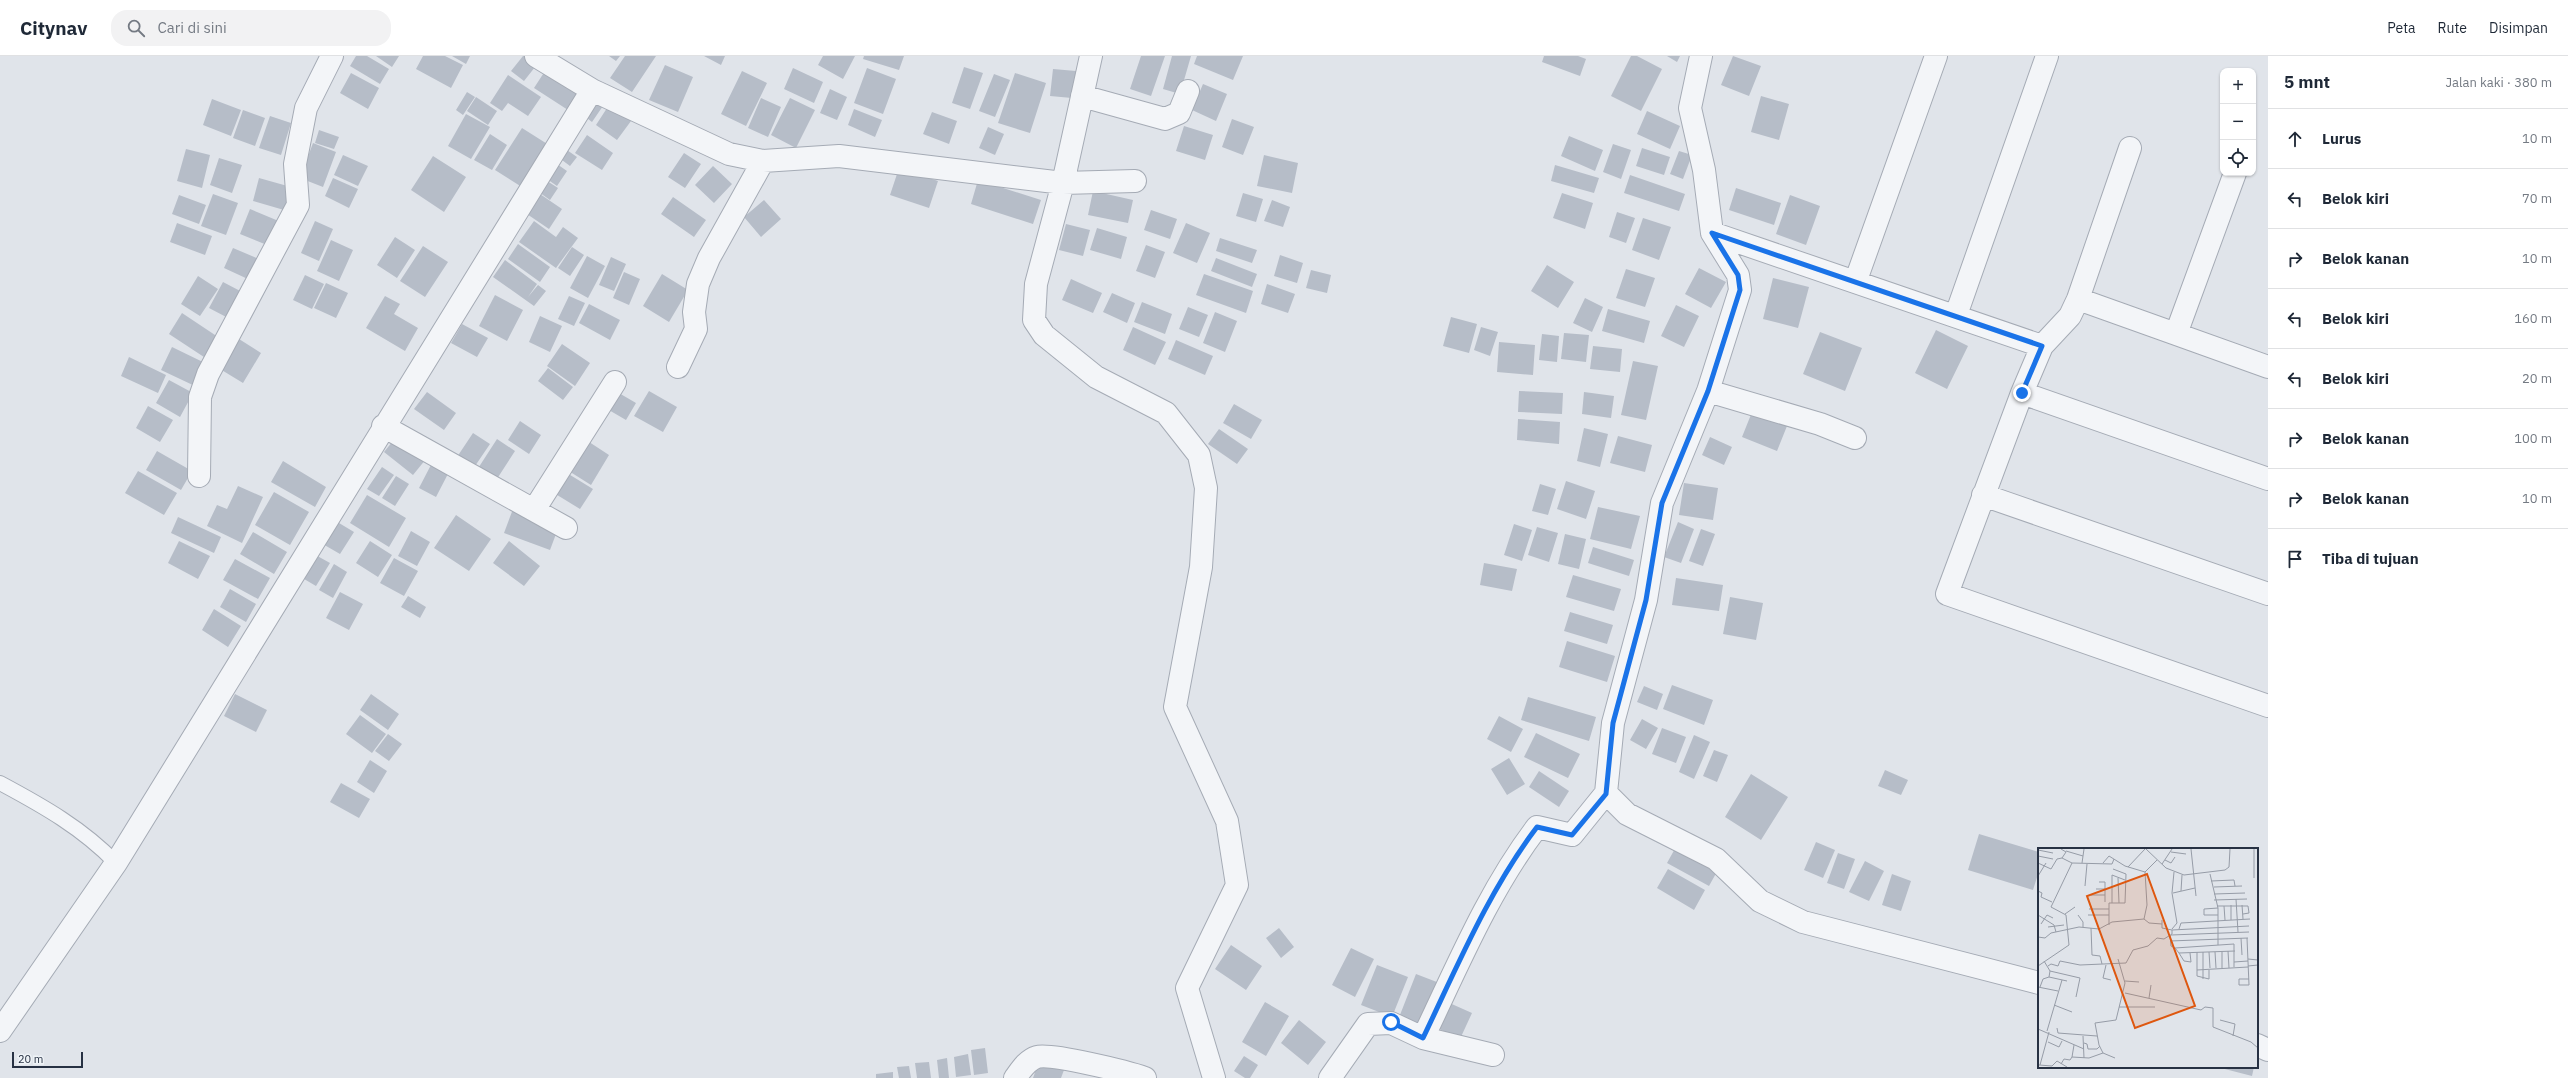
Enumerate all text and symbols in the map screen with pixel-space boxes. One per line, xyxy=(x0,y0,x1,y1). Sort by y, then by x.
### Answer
search box xyxy=(111,10,391,46)
text: Citynav xyxy=(20,16,87,40)
icon: search xyxy=(125,17,147,39)
text: Cari di sini xyxy=(157,18,227,37)
text: Peta xyxy=(2387,19,2416,37)
text: Rute xyxy=(2438,19,2467,37)
text: Disimpan xyxy=(2489,19,2548,37)
map controls xyxy=(2220,68,2256,176)
button: + xyxy=(2220,68,2256,104)
text: 5 mnt xyxy=(2284,71,2330,93)
text: Jalan kaki · 380 m xyxy=(2445,74,2552,91)
button: − xyxy=(2220,104,2256,140)
icon: ahead xyxy=(2284,128,2306,150)
text: Lurus xyxy=(2322,129,2361,148)
text: 10 m xyxy=(2522,130,2552,147)
button: locate xyxy=(2220,140,2256,176)
icon: left xyxy=(2284,188,2306,210)
text: Belok kiri xyxy=(2322,189,2389,208)
text: 70 m xyxy=(2522,190,2552,207)
icon: right xyxy=(2284,248,2306,270)
text: Belok kanan xyxy=(2322,249,2409,268)
text: 10 m xyxy=(2522,250,2552,267)
icon: left xyxy=(2284,308,2306,330)
text: Belok kiri xyxy=(2322,309,2389,328)
text: 160 m xyxy=(2514,310,2552,327)
icon: left xyxy=(2284,368,2306,390)
text: Belok kiri xyxy=(2322,369,2389,388)
text: 20 m xyxy=(2522,370,2552,387)
route end xyxy=(2013,384,2031,402)
icon: right xyxy=(2284,428,2306,450)
text: Belok kanan xyxy=(2322,429,2409,448)
text: 100 m xyxy=(2514,430,2552,447)
icon: right xyxy=(2284,488,2306,510)
text: Belok kanan xyxy=(2322,489,2409,508)
text: 10 m xyxy=(2522,490,2552,507)
icon: arrive xyxy=(2284,548,2306,570)
text: Tiba di tujuan xyxy=(2322,549,2419,568)
inset map xyxy=(2038,848,2258,1068)
route start xyxy=(1382,1013,1400,1031)
scale bar xyxy=(12,1050,83,1069)
text: 20 m xyxy=(18,1052,43,1066)

